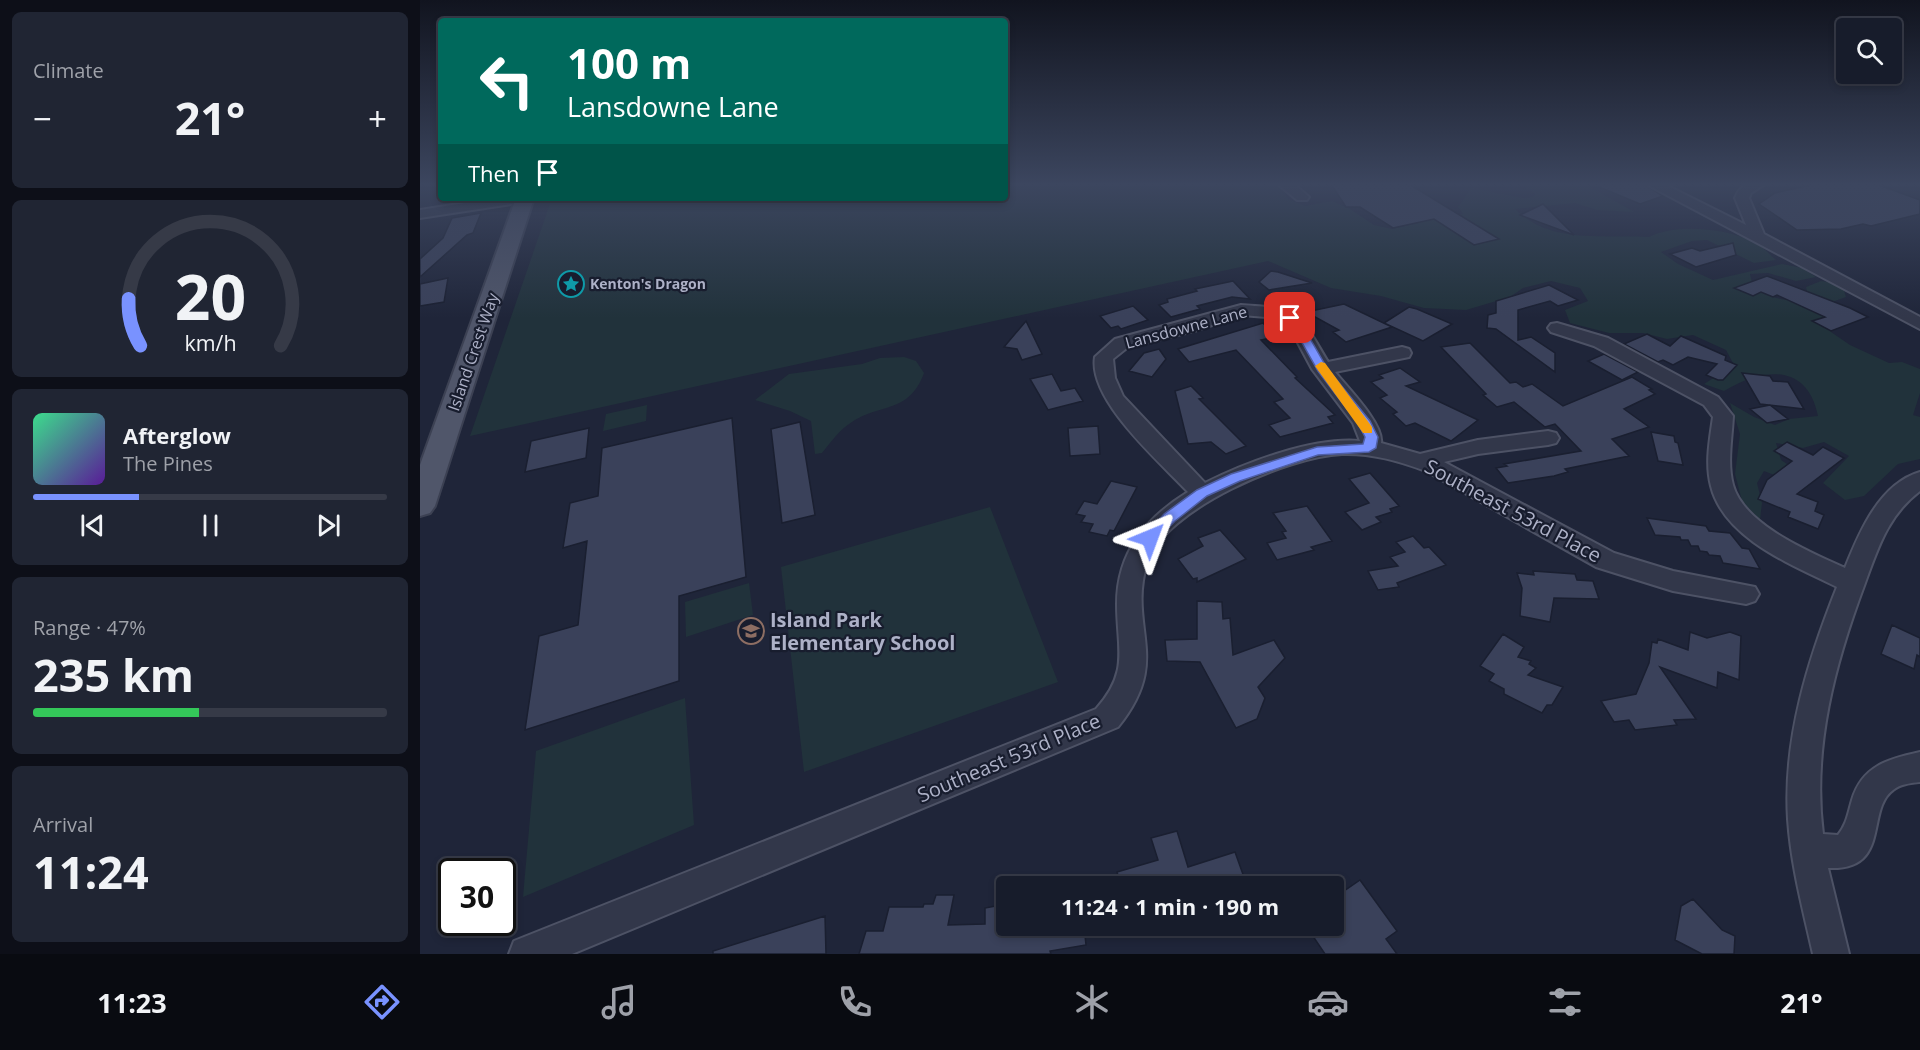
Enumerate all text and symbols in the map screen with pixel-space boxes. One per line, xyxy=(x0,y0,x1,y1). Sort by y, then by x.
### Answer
map controls xyxy=(1836,18,1902,84)
button: search xyxy=(1836,18,1902,84)
text: 100 m xyxy=(567,34,691,91)
icon: left xyxy=(468,42,546,120)
text: Climate xyxy=(33,57,104,84)
text: 21° xyxy=(175,87,245,148)
text: Lansdowne Lane xyxy=(567,88,779,125)
text: − xyxy=(33,96,52,141)
text: + xyxy=(368,96,387,141)
icon: arrive xyxy=(531,156,564,189)
text: Then xyxy=(468,158,519,188)
text: 20 xyxy=(174,253,246,338)
place icon: Kenton's Dragon xyxy=(556,269,586,299)
place label: Kenton's Dragon xyxy=(590,274,706,293)
street label: Island Crest Way xyxy=(442,289,504,414)
pin xyxy=(1264,292,1315,343)
street label: Lansdowne Lane xyxy=(1123,300,1249,354)
icon: arrive xyxy=(1273,301,1306,334)
text: km/h xyxy=(184,328,236,357)
text: Afterglow xyxy=(123,420,231,450)
text: The Pines xyxy=(123,450,213,477)
street label: Southeast 53rd Place xyxy=(1420,453,1606,569)
position arrow xyxy=(1118,506,1182,570)
icon: previous xyxy=(76,509,109,542)
icon: pause xyxy=(194,509,227,542)
icon: next xyxy=(312,509,345,542)
place label: Island Park Elementary School xyxy=(770,606,955,656)
text: Range · 47% xyxy=(33,614,146,641)
school or university icon: Island Park Elementary School xyxy=(736,616,766,646)
text: 235 km xyxy=(33,644,194,705)
street label: Southeast 53rd Place xyxy=(913,707,1104,808)
text: Arrival xyxy=(33,811,93,838)
text: 11:24 xyxy=(33,841,149,902)
speed limit sign: 30 xyxy=(438,858,516,936)
text: 11:24 · 1 min · 190 m xyxy=(1061,891,1279,921)
icon: directions xyxy=(361,981,403,1023)
icon: music xyxy=(598,981,640,1023)
icon: phone xyxy=(834,981,876,1023)
icon: climate xyxy=(1071,981,1113,1023)
icon: car xyxy=(1307,981,1349,1023)
icon: filters xyxy=(1544,981,1586,1023)
text: 11:23 xyxy=(97,984,167,1021)
text: 21° xyxy=(1780,984,1823,1021)

